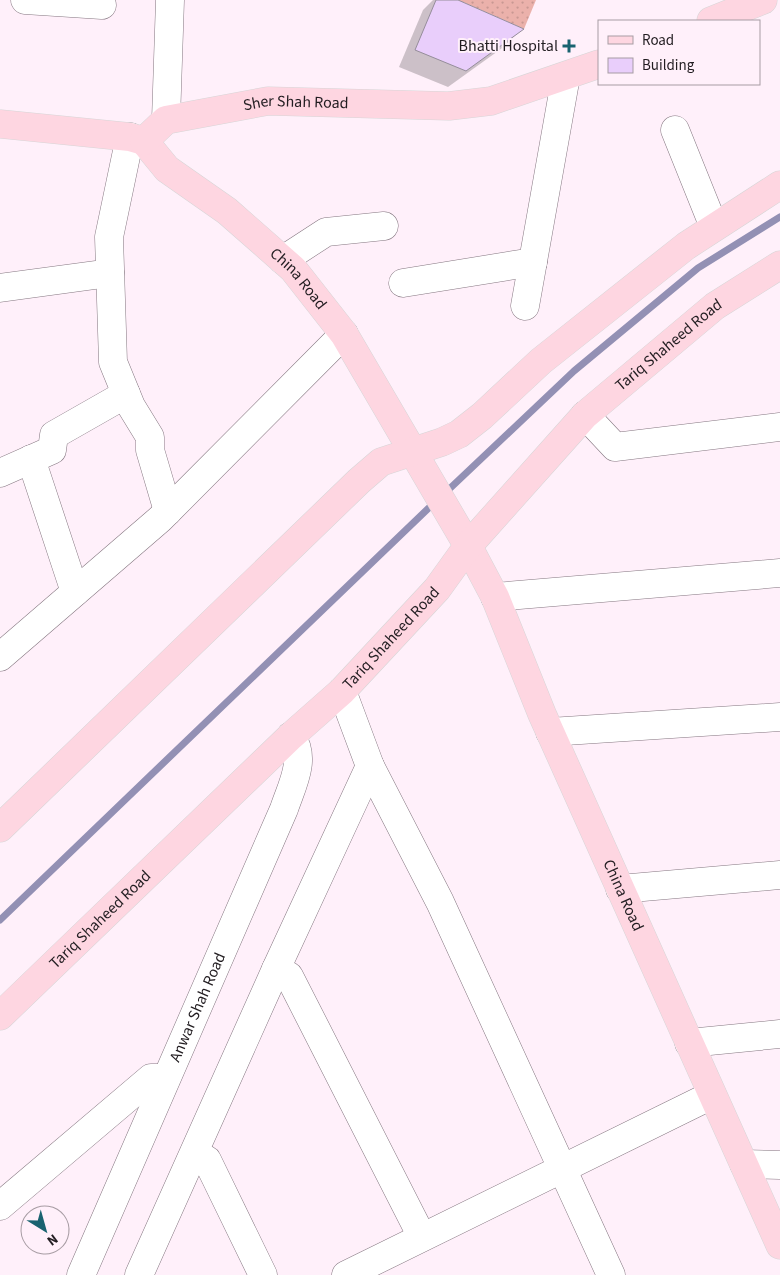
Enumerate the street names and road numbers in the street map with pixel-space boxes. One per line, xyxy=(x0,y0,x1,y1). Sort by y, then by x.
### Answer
street label: Sher Shah Road xyxy=(241,90,349,116)
street label: China Road xyxy=(265,243,332,314)
street label: Tariq Shaheed Road xyxy=(610,293,726,396)
street label: Tariq Shaheed Road xyxy=(338,582,445,695)
street label: China Road xyxy=(598,856,649,935)
street label: Tariq Shaheed Road xyxy=(44,865,156,974)
street label: Anwar Shah Road xyxy=(164,949,231,1065)

